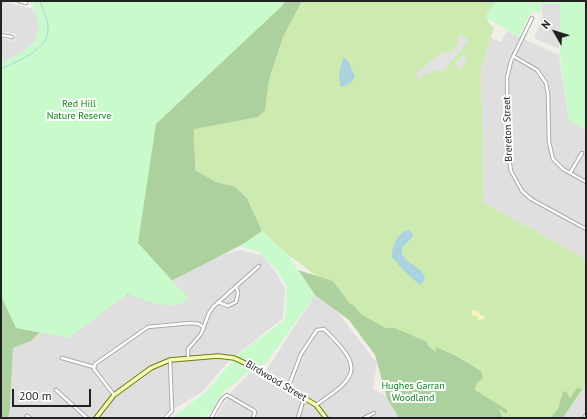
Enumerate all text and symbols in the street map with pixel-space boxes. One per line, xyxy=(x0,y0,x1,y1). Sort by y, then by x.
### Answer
north arrow xyxy=(535,12,575,52)
text: N xyxy=(538,17,553,32)
street label: Brereton Street xyxy=(501,96,515,162)
park label: Red Hill Nature Reserve xyxy=(47,98,111,122)
street label: Birdwood Street xyxy=(243,358,309,404)
park label: Hughes Garran Woodland xyxy=(381,380,445,404)
scale bar xyxy=(14,381,93,407)
text: 200 m xyxy=(19,388,52,403)

